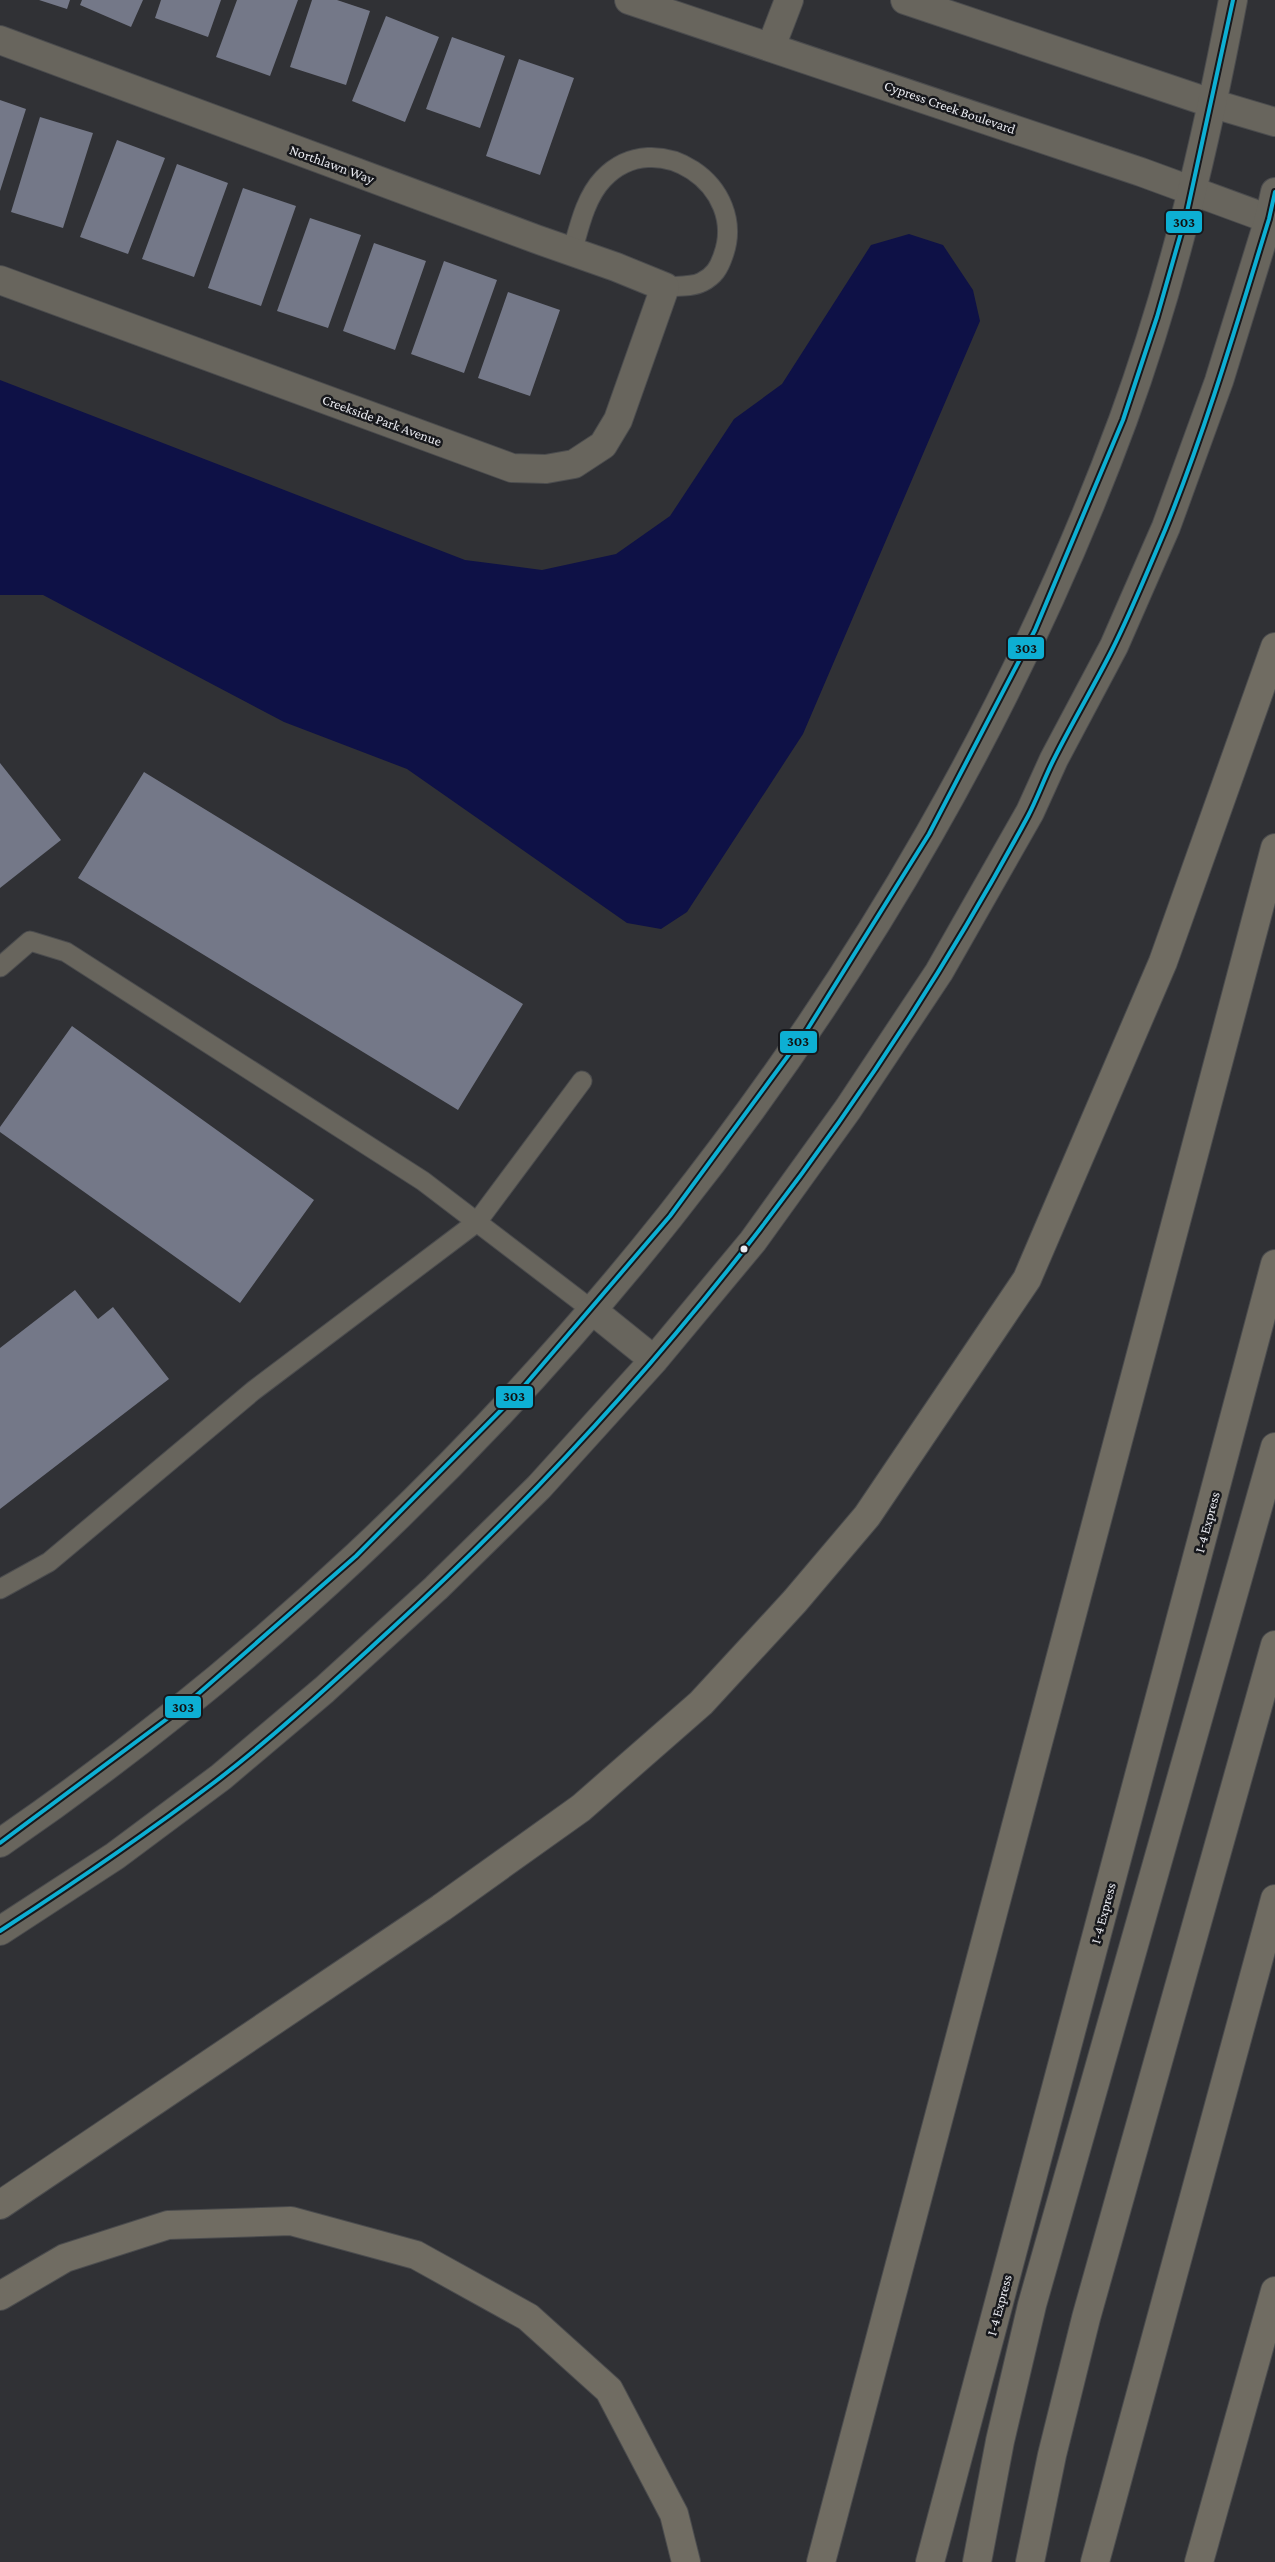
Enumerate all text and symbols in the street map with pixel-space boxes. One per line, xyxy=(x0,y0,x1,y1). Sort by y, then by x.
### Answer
street label: Cypress Creek Boulevard xyxy=(882,77,1018,137)
street label: Northlawn Way xyxy=(288,141,377,187)
line badge: 303 xyxy=(1165,210,1203,234)
text: 303 xyxy=(1173,214,1195,230)
street label: Creekside Park Avenue xyxy=(320,391,444,449)
line badge: 303 xyxy=(1007,636,1045,660)
text: 303 xyxy=(1015,640,1037,656)
line badge: 303 xyxy=(779,1030,818,1054)
text: 303 xyxy=(787,1033,809,1049)
unlabelled marker xyxy=(739,1244,749,1254)
line badge: 303 xyxy=(495,1385,534,1409)
text: 303 xyxy=(503,1388,525,1404)
street label: I-4 Express xyxy=(1191,1490,1223,1554)
line badge: 303 xyxy=(164,1695,202,1719)
text: 303 xyxy=(172,1699,194,1715)
street label: I-4 Express xyxy=(1087,1881,1119,1945)
street label: I-4 Express xyxy=(983,2273,1015,2337)

